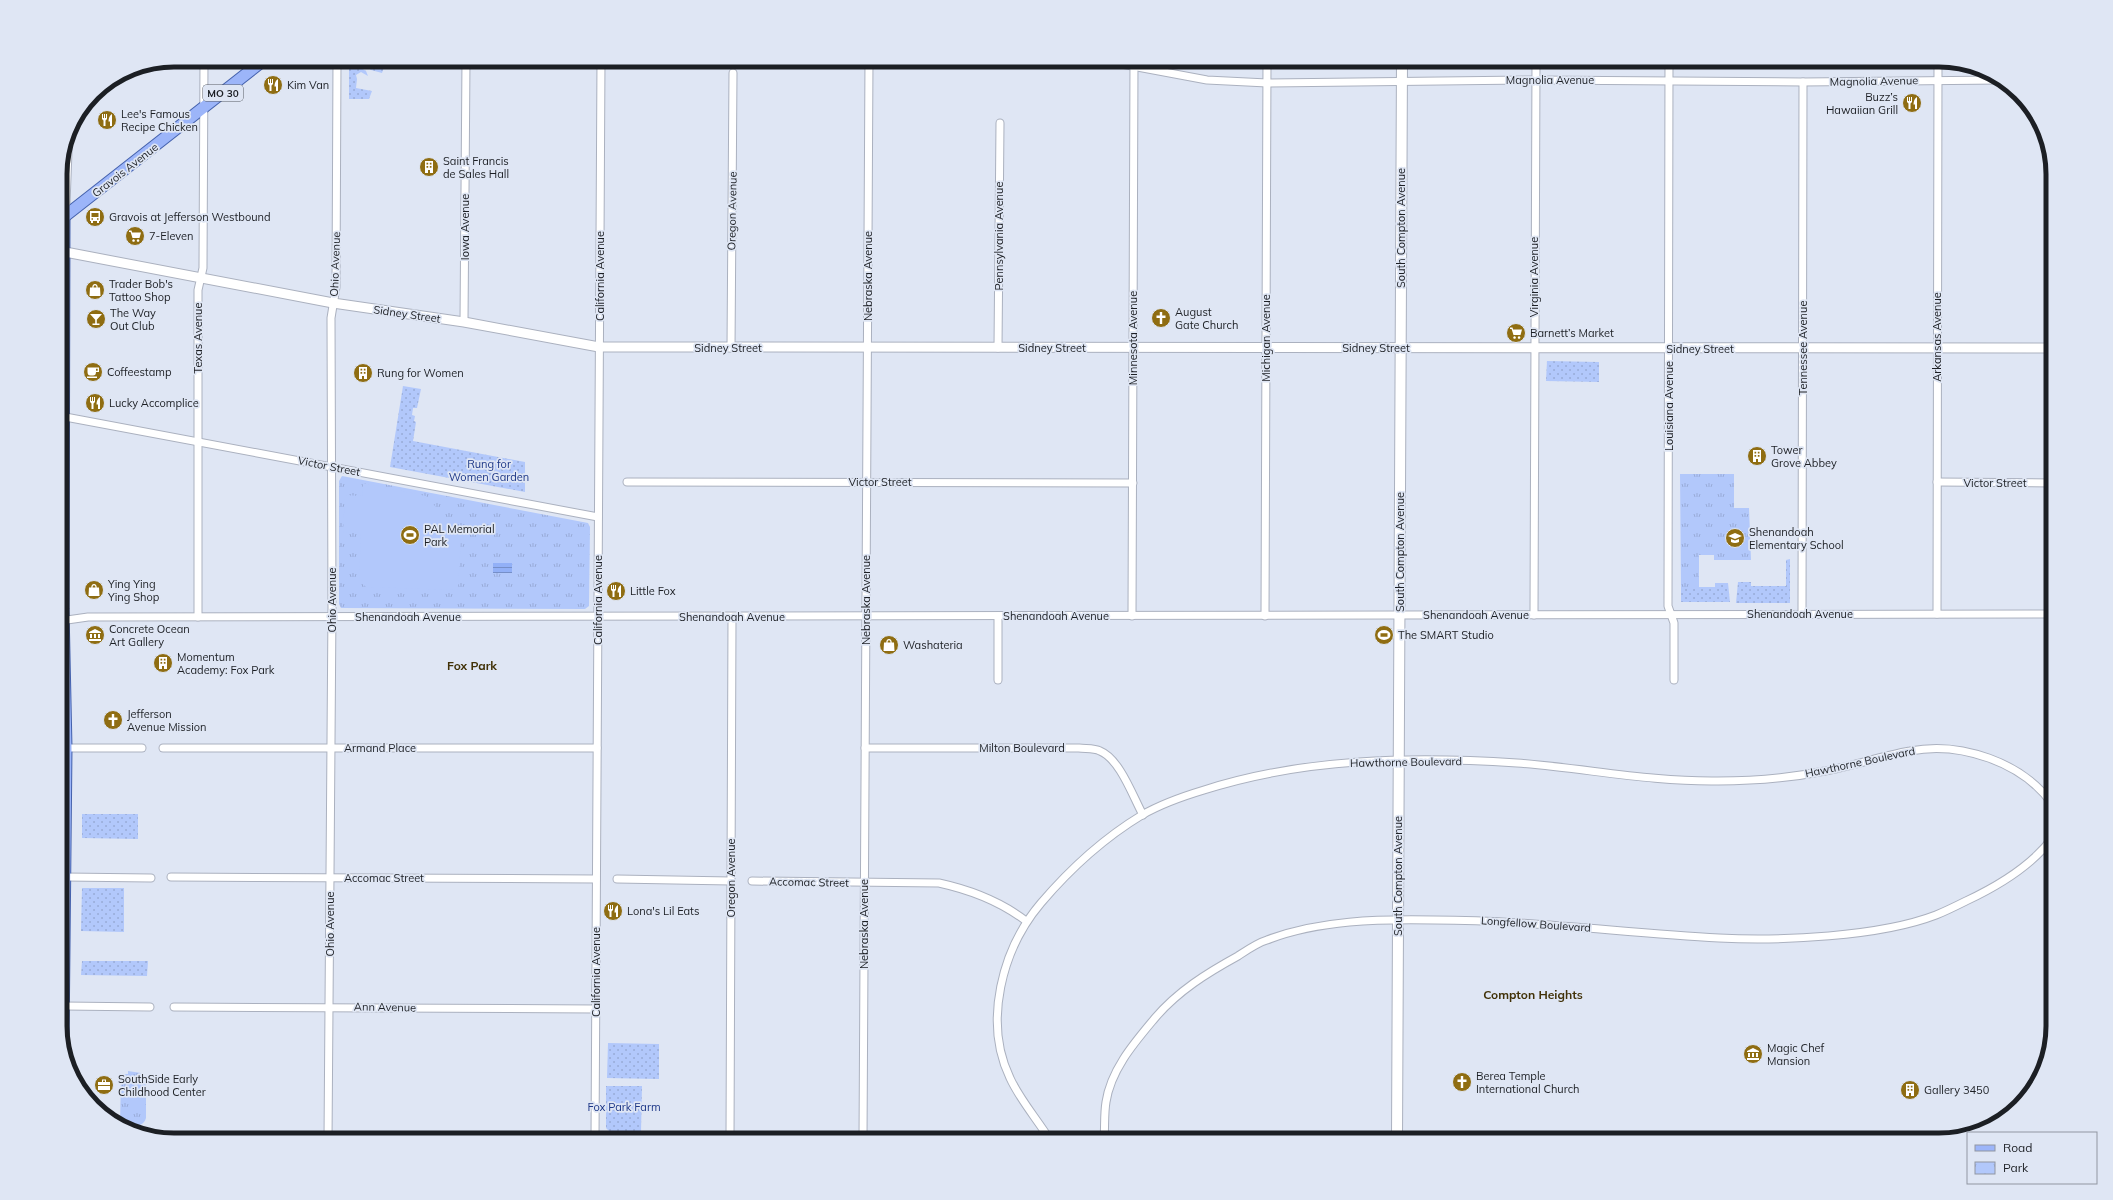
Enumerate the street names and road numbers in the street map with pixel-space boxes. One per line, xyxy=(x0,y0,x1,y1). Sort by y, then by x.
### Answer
street label: Magnolia Avenue xyxy=(1506,73,1594,87)
street label: Magnolia Avenue xyxy=(1830,73,1918,89)
road number: MO 30 xyxy=(203,85,243,101)
street label: Gravois Avenue xyxy=(89,140,161,200)
street label: South Compton Avenue xyxy=(1394,168,1408,288)
street label: Oregon Avenue xyxy=(724,171,740,251)
street label: Pennsylvania Avenue xyxy=(992,182,1006,290)
street label: Iowa Avenue xyxy=(458,194,472,260)
street label: Ohio Avenue xyxy=(327,231,343,297)
street label: California Avenue xyxy=(593,231,607,321)
street label: Nebraska Avenue xyxy=(861,231,875,321)
street label: Virginia Avenue xyxy=(1527,237,1541,317)
street label: Minnesota Avenue xyxy=(1126,291,1140,385)
street label: Arkansas Avenue xyxy=(1930,292,1944,382)
street label: Michigan Avenue xyxy=(1259,294,1273,382)
street label: Tennessee Avenue xyxy=(1796,301,1810,395)
street label: Sidney Street xyxy=(373,302,442,326)
street label: Texas Avenue xyxy=(191,303,205,373)
street label: Sidney Street xyxy=(694,341,762,355)
street label: Sidney Street xyxy=(1018,341,1086,355)
street label: Sidney Street xyxy=(1342,341,1410,355)
street label: Sidney Street xyxy=(1666,342,1734,356)
street label: Louisiana Avenue xyxy=(1662,361,1676,451)
street label: Victor Street xyxy=(297,453,361,479)
street label: Victor Street xyxy=(848,475,912,489)
street label: Victor Street xyxy=(1963,476,2027,490)
street label: South Compton Avenue xyxy=(1393,492,1407,612)
street label: California Avenue xyxy=(591,555,605,645)
street label: Nebraska Avenue xyxy=(859,555,873,645)
street label: Ohio Avenue xyxy=(325,567,339,633)
street label: Shenandoah Avenue xyxy=(1747,607,1853,621)
street label: Shenandoah Avenue xyxy=(1423,608,1529,622)
street label: Shenandoah Avenue xyxy=(1003,609,1109,623)
street label: Shenandoah Avenue xyxy=(355,610,461,624)
street label: Shenandoah Avenue xyxy=(679,610,785,624)
street label: Armand Place xyxy=(344,741,416,755)
street label: Milton Boulevard xyxy=(979,741,1065,755)
street label: Hawthorne Boulevard xyxy=(1804,744,1916,780)
street label: Hawthorne Boulevard xyxy=(1350,754,1462,770)
street label: South Compton Avenue xyxy=(1391,816,1405,936)
street label: Oregon Avenue xyxy=(724,839,738,917)
street label: Accomac Street xyxy=(344,871,424,885)
street label: Accomac Street xyxy=(769,874,849,890)
street label: Nebraska Avenue xyxy=(857,879,871,969)
street label: Ohio Avenue xyxy=(323,891,337,957)
street label: Longfellow Boulevard xyxy=(1481,913,1591,935)
street label: California Avenue xyxy=(589,927,603,1017)
street label: Ann Avenue xyxy=(354,999,416,1015)

